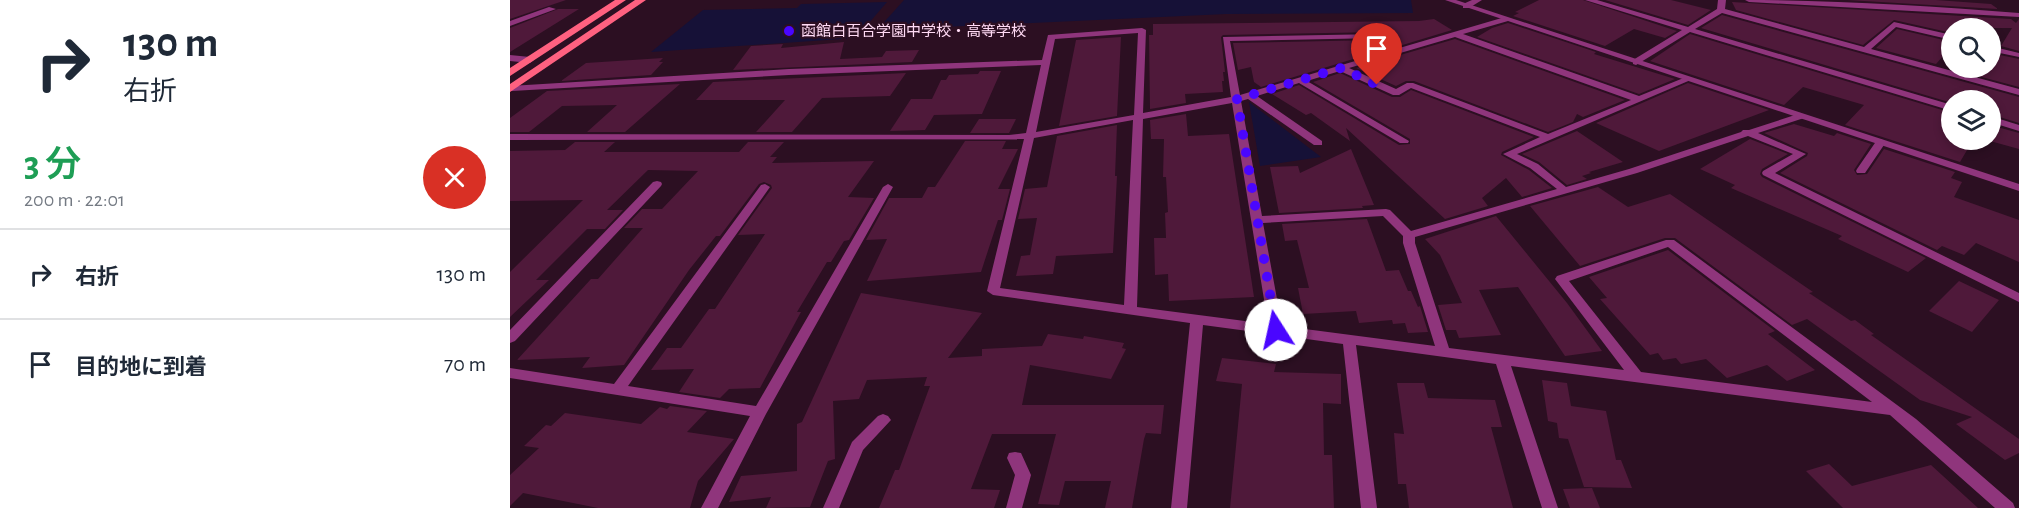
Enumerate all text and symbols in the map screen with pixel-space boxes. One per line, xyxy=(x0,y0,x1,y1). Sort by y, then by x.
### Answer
map controls xyxy=(1941,18,2001,150)
button: search xyxy=(1941,18,2001,78)
text: 130 m xyxy=(123,22,218,64)
place label: 函館白百合学園中学校・高等学校 xyxy=(801,23,1026,39)
pin xyxy=(1351,23,1402,85)
icon: right xyxy=(24,24,102,102)
marker: 函館白百合学園中学校・高等学校 xyxy=(782,24,796,38)
icon: arrive xyxy=(1360,32,1393,65)
text: 右折 xyxy=(123,78,177,105)
button: layers xyxy=(1941,90,2001,150)
button: close xyxy=(423,146,486,209)
text: 3 分 xyxy=(24,147,81,183)
text: 200 m · 22:01 xyxy=(24,190,125,210)
icon: right xyxy=(24,258,57,291)
text: 130 m xyxy=(437,263,486,285)
text: 右折 xyxy=(75,266,119,288)
position arrow xyxy=(1244,298,1308,362)
icon: arrive xyxy=(24,348,57,381)
text: 70 m xyxy=(444,353,486,375)
text: 目的地に到着 xyxy=(75,356,207,378)

